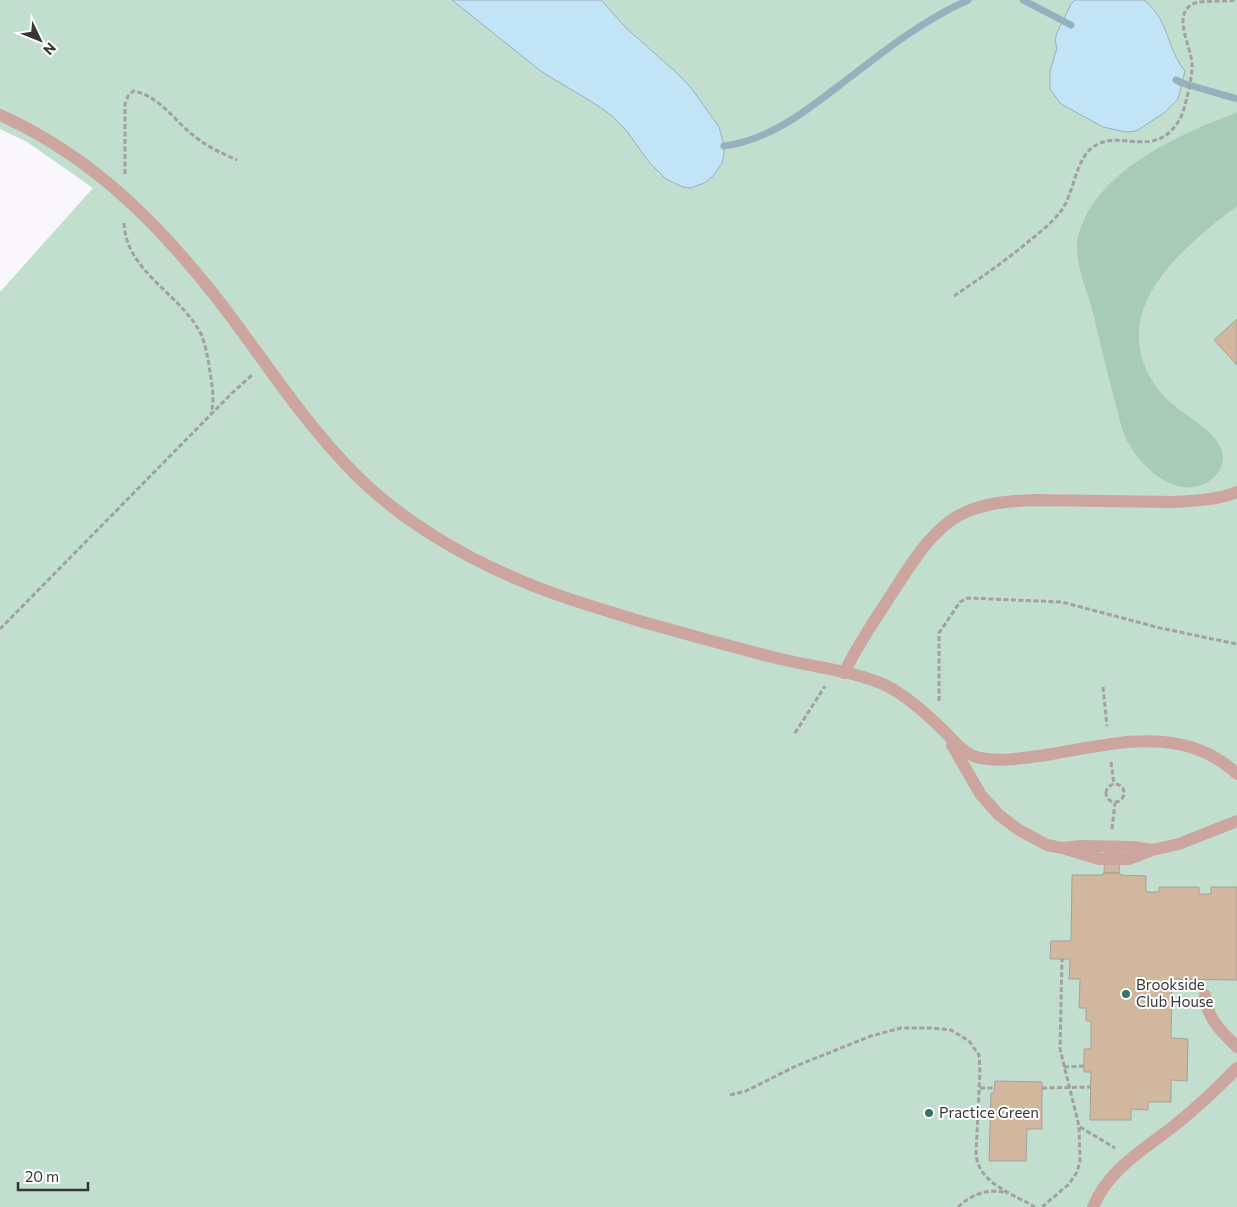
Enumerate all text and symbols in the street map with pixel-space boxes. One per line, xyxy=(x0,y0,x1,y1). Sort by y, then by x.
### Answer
north arrow xyxy=(15,15,65,65)
text: N xyxy=(40,40,60,59)
place label: Brookside Club House xyxy=(1136,975,1214,1010)
marker: Brookside Club House xyxy=(1120,988,1132,1000)
place label: Practice Green xyxy=(939,1103,1039,1121)
marker: Practice Green xyxy=(923,1107,935,1119)
scale bar xyxy=(18,1160,88,1192)
text: 20 m xyxy=(25,1167,59,1185)

